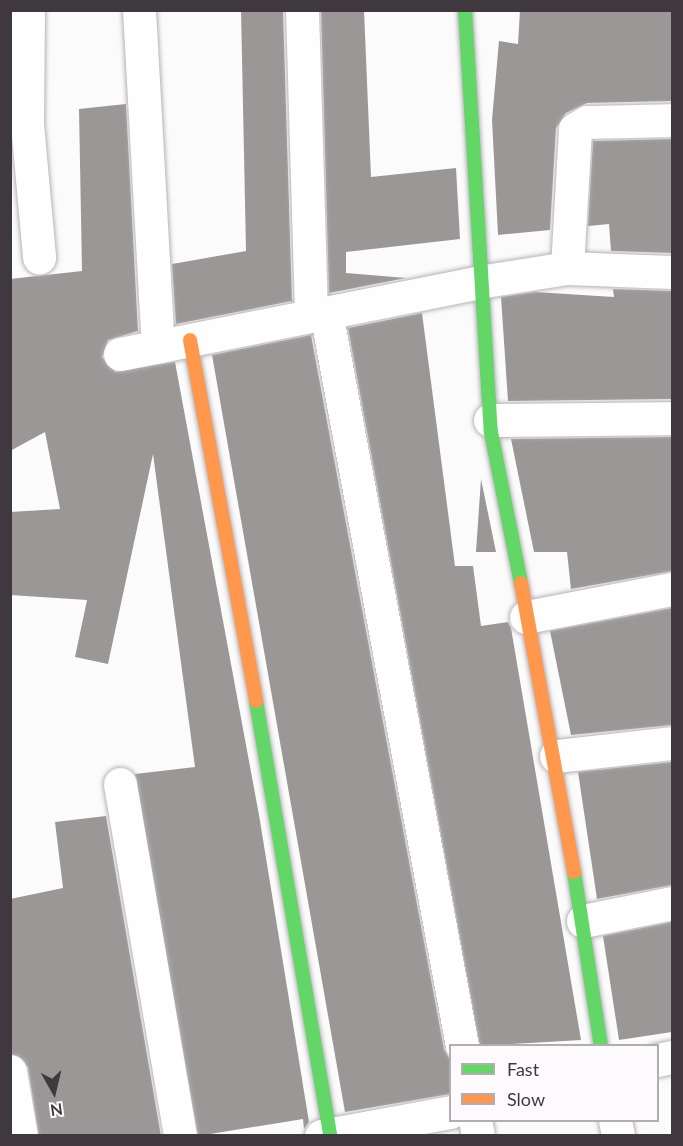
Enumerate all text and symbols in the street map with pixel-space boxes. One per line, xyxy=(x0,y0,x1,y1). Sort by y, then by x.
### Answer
legend xyxy=(449,1044,659,1122)
text: Fast xyxy=(507,1058,539,1080)
north arrow xyxy=(24,1062,84,1122)
text: Slow xyxy=(507,1088,545,1110)
text: N xyxy=(49,1100,64,1121)

